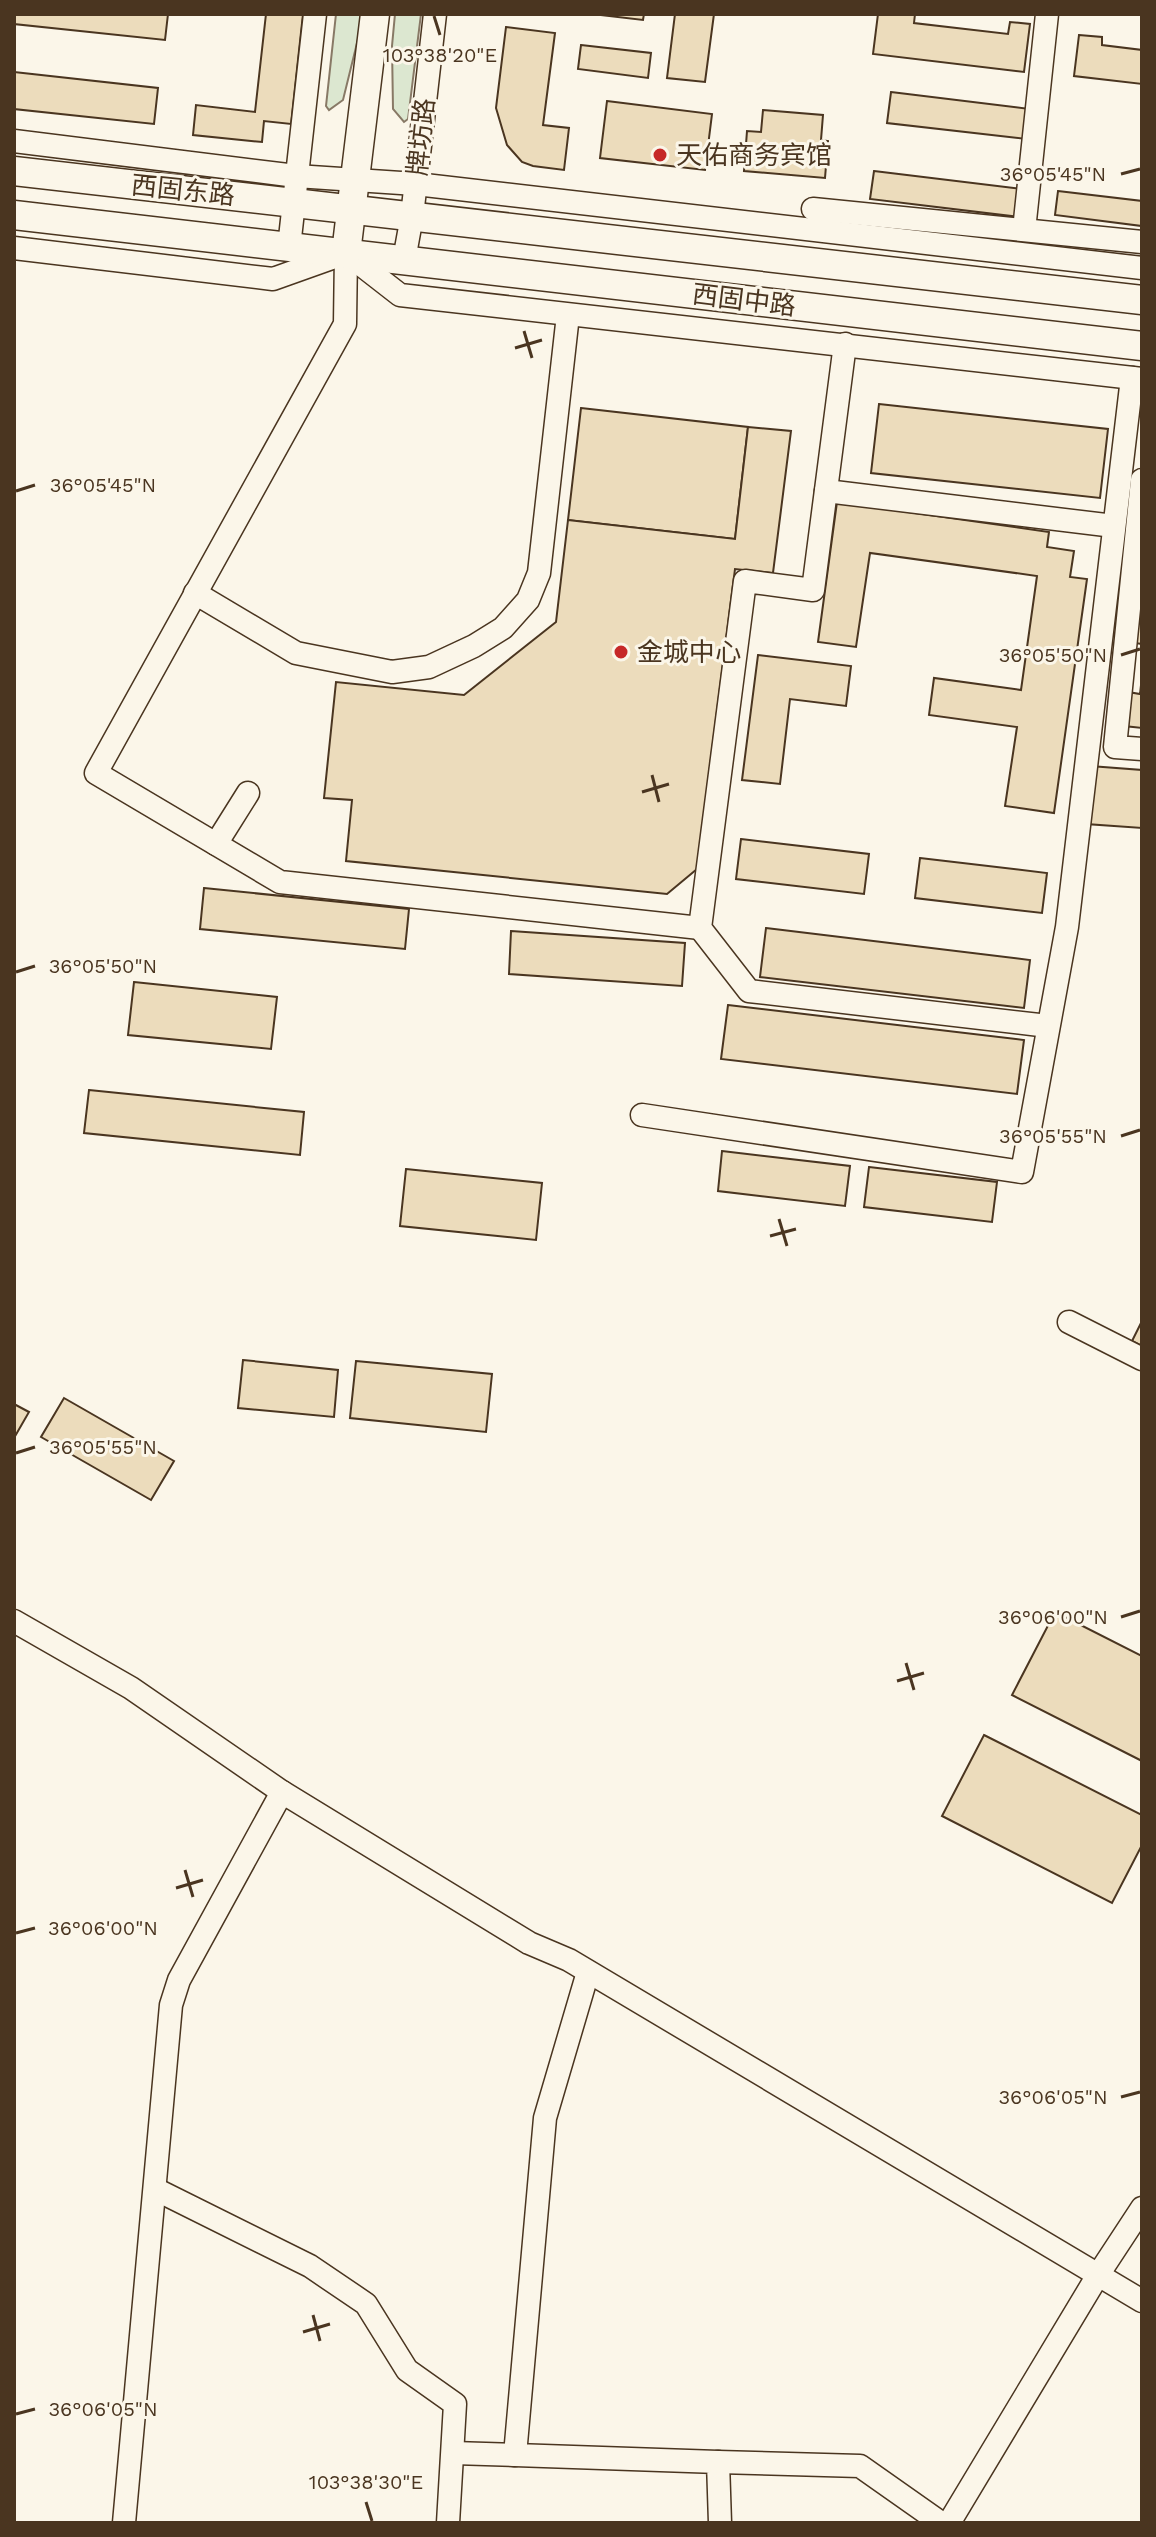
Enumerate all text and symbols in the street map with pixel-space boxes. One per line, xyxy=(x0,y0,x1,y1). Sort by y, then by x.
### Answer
text: 103°38'20"E xyxy=(383,43,497,67)
street label: 牌坊路 xyxy=(402,97,440,177)
place label: 天佑商务宾馆 xyxy=(676,140,832,170)
marker: 天佑商务宾馆 xyxy=(651,146,669,164)
text: 36°05'45"N xyxy=(1000,162,1106,186)
street label: 西固东路 xyxy=(130,170,236,210)
street label: 西固中路 xyxy=(691,279,797,321)
text: 36°05'45"N xyxy=(50,473,156,497)
place label: 金城中心 xyxy=(637,637,741,667)
marker: 金城中心 xyxy=(612,643,630,661)
text: 36°05'50"N xyxy=(999,643,1107,667)
text: 36°05'50"N xyxy=(49,954,157,978)
text: 36°05'55"N xyxy=(999,1124,1107,1148)
text: 36°05'55"N xyxy=(49,1435,157,1459)
text: 36°06'00"N xyxy=(998,1605,1108,1629)
text: 36°06'00"N xyxy=(48,1916,158,1940)
text: 36°06'05"N xyxy=(998,2085,1108,2109)
text: 36°06'05"N xyxy=(48,2397,158,2421)
text: 103°38'30"E xyxy=(309,2470,423,2494)

